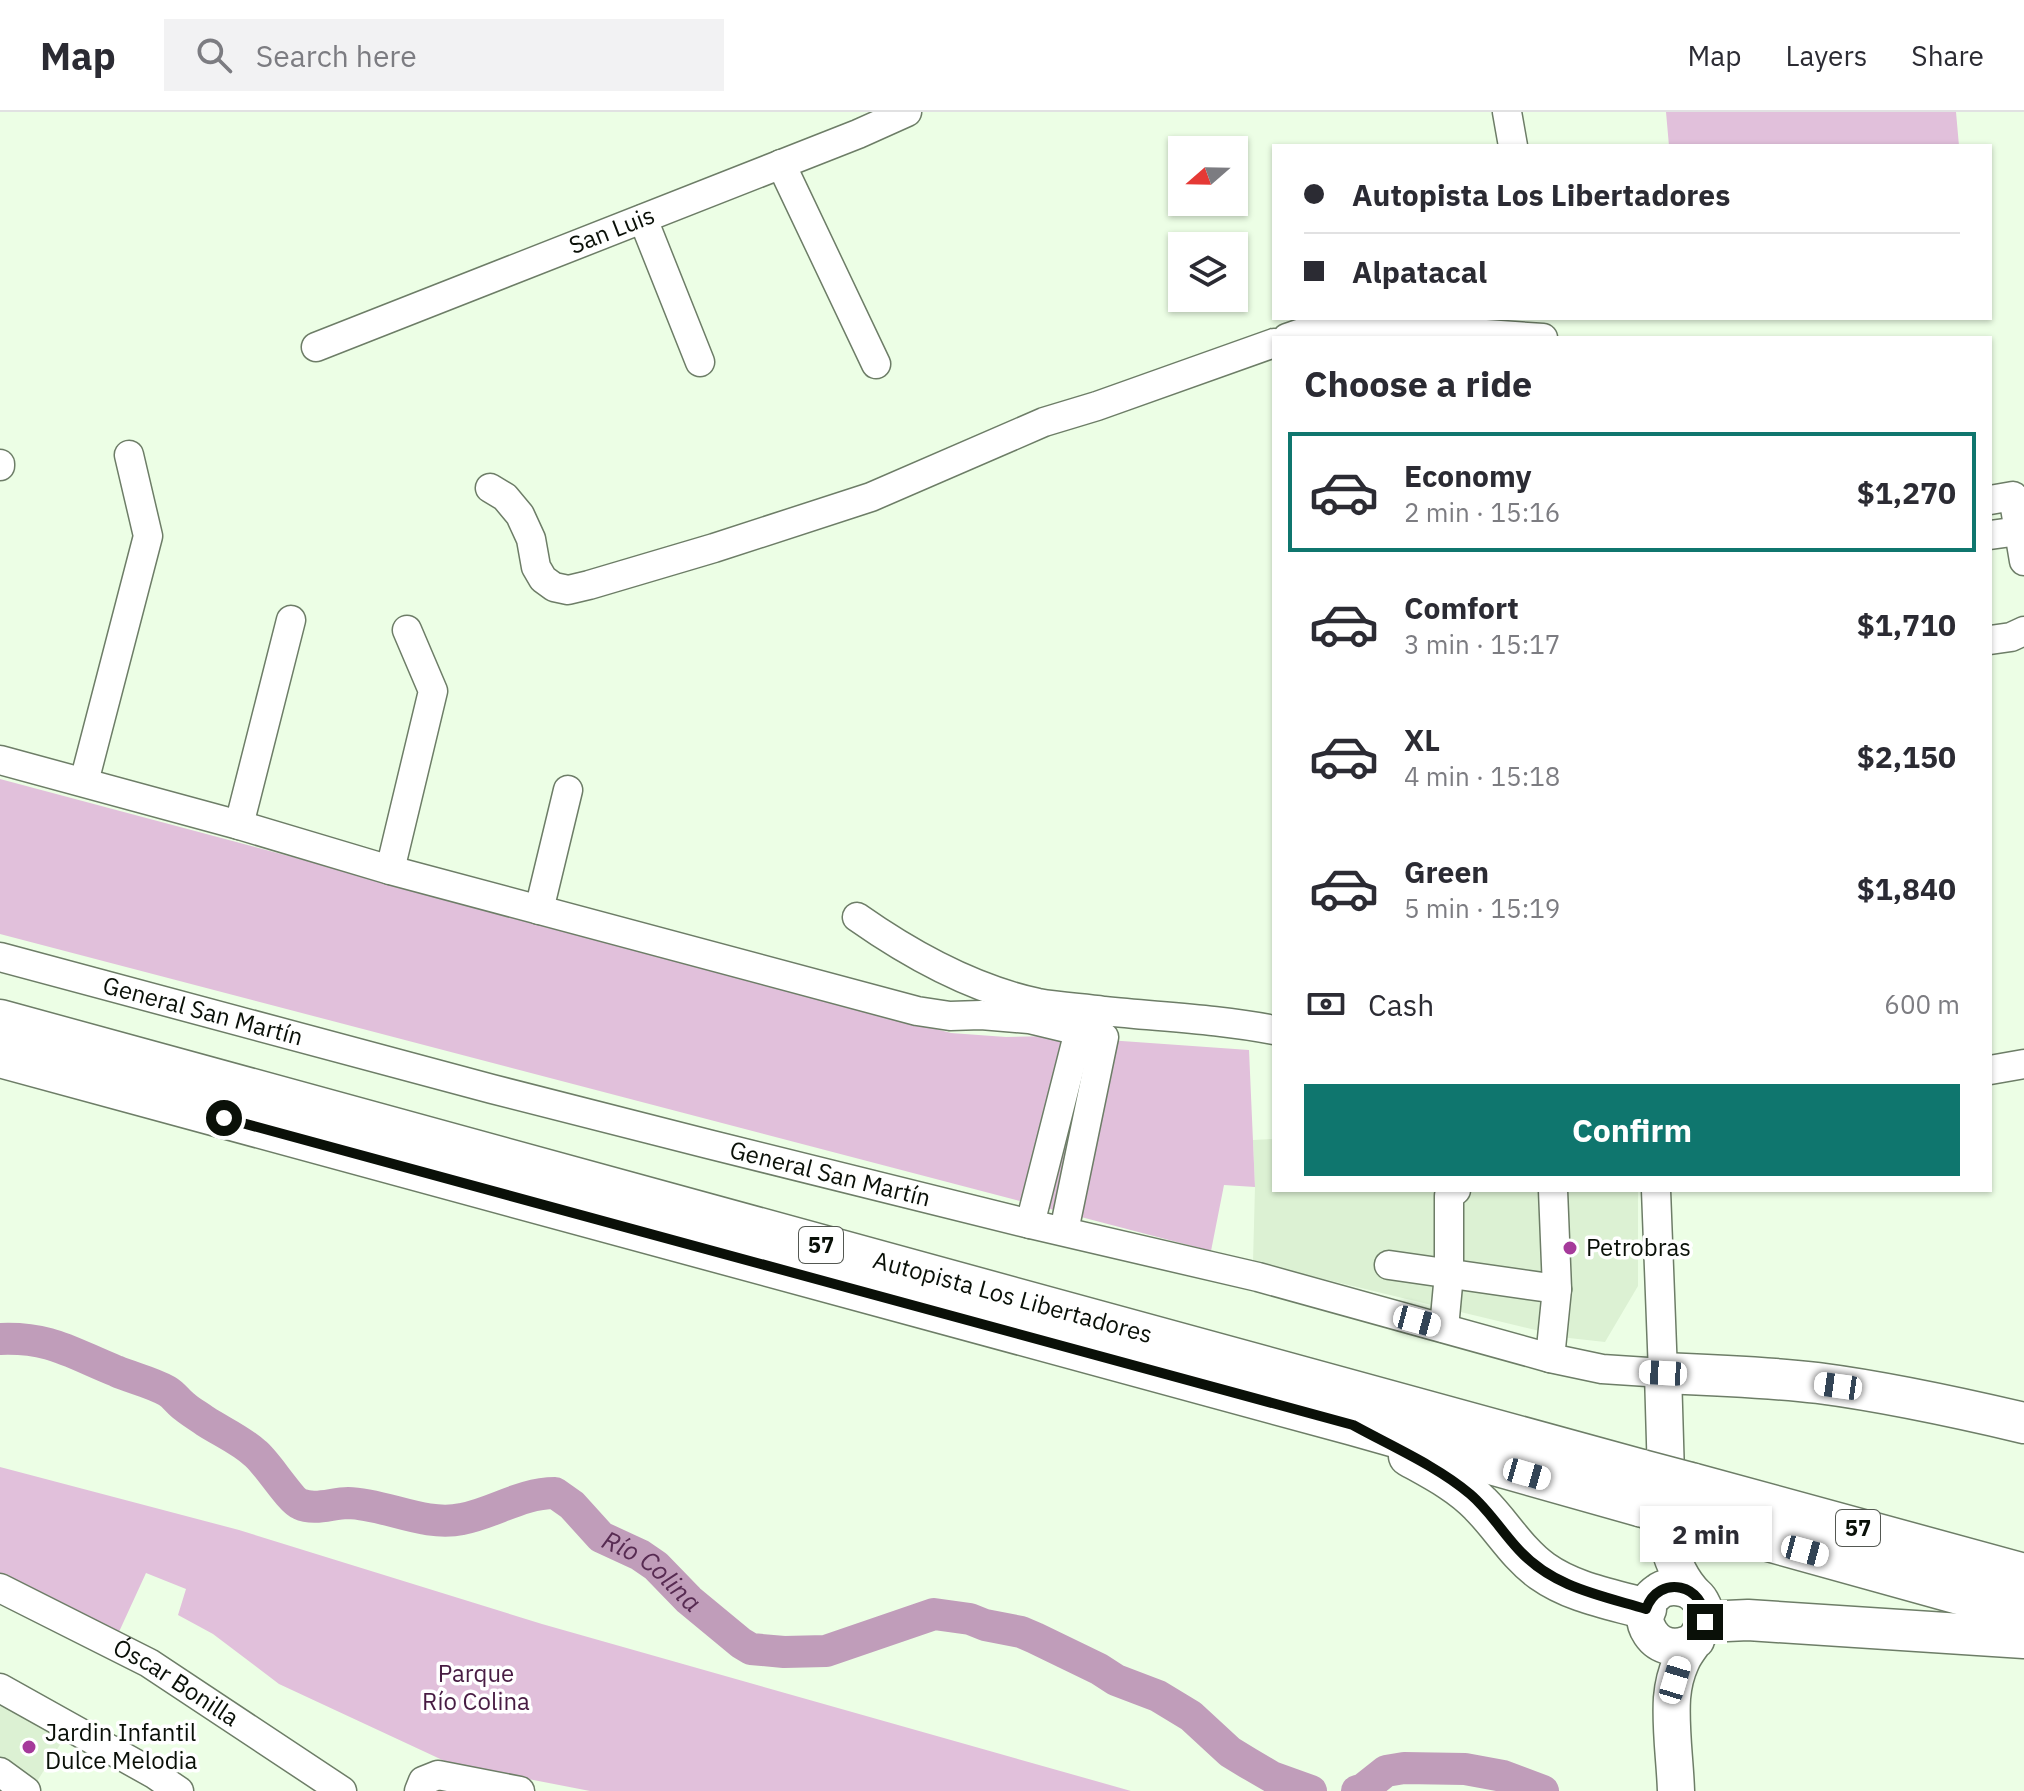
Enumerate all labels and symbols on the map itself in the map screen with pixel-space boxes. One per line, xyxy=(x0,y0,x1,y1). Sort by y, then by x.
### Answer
north arrow xyxy=(1168,136,1248,216)
street label: San Luis xyxy=(564,199,659,261)
street label: General San Martín xyxy=(100,968,307,1053)
route start xyxy=(206,1100,242,1136)
street label: General San Martín xyxy=(726,1133,934,1214)
road number: 57 xyxy=(799,1227,843,1263)
place label: Petrobras xyxy=(1586,1231,1691,1263)
marker: Petrobras xyxy=(1561,1239,1579,1257)
street label: Autopista Los Libertadores xyxy=(870,1243,1156,1350)
car xyxy=(1391,1303,1443,1339)
car xyxy=(1638,1360,1688,1386)
car xyxy=(1813,1371,1863,1401)
car xyxy=(1501,1456,1553,1492)
callout: 2 min xyxy=(1639,1506,1771,1562)
road number: 57 xyxy=(1836,1510,1880,1546)
water label: Río Colina xyxy=(597,1522,709,1619)
car xyxy=(1779,1533,1831,1569)
route end xyxy=(1687,1604,1723,1640)
street label: Óscar Bonilla xyxy=(108,1631,246,1733)
car xyxy=(1657,1654,1693,1706)
park label: Parque Río Colina xyxy=(422,1657,530,1717)
place label: Jardin Infantil Dulce Melodia xyxy=(45,1716,198,1776)
marker: Jardin Infantil Dulce Melodia xyxy=(20,1738,38,1756)

